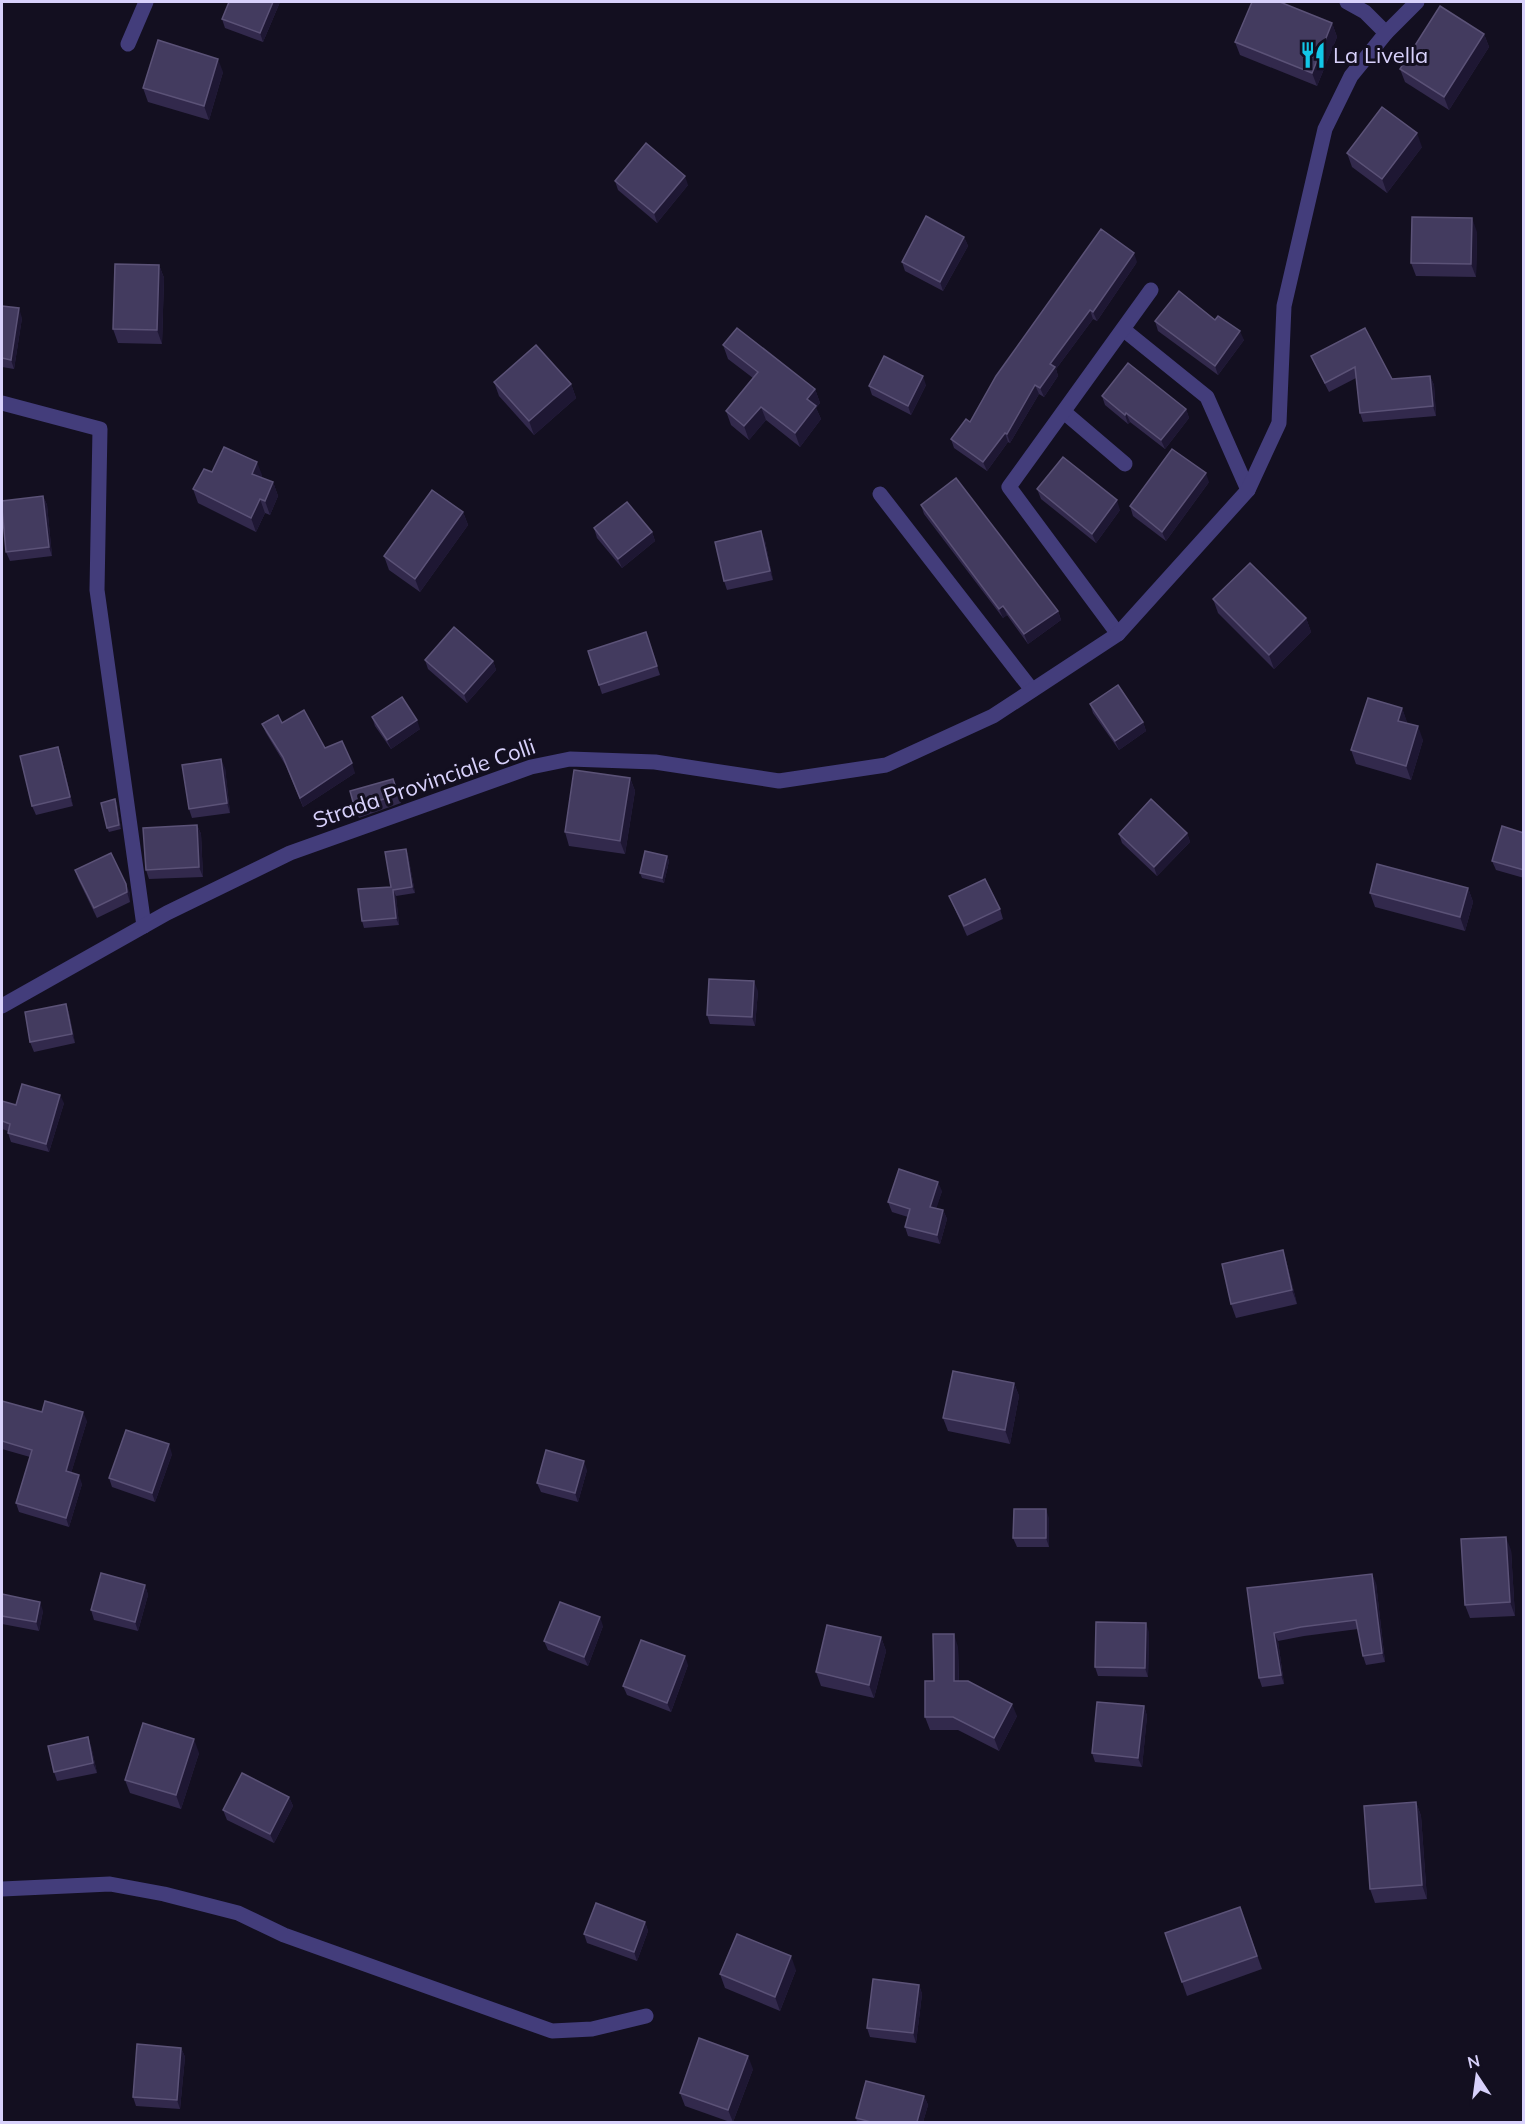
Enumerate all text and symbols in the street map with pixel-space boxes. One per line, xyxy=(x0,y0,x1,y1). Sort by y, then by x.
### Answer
restaurant icon: La Livella xyxy=(1298,40,1328,70)
place label: La Livella xyxy=(1333,41,1428,69)
street label: Strada Provinciale Colli xyxy=(309,732,539,834)
north arrow xyxy=(1447,2046,1507,2106)
text: N xyxy=(1465,2050,1482,2072)

